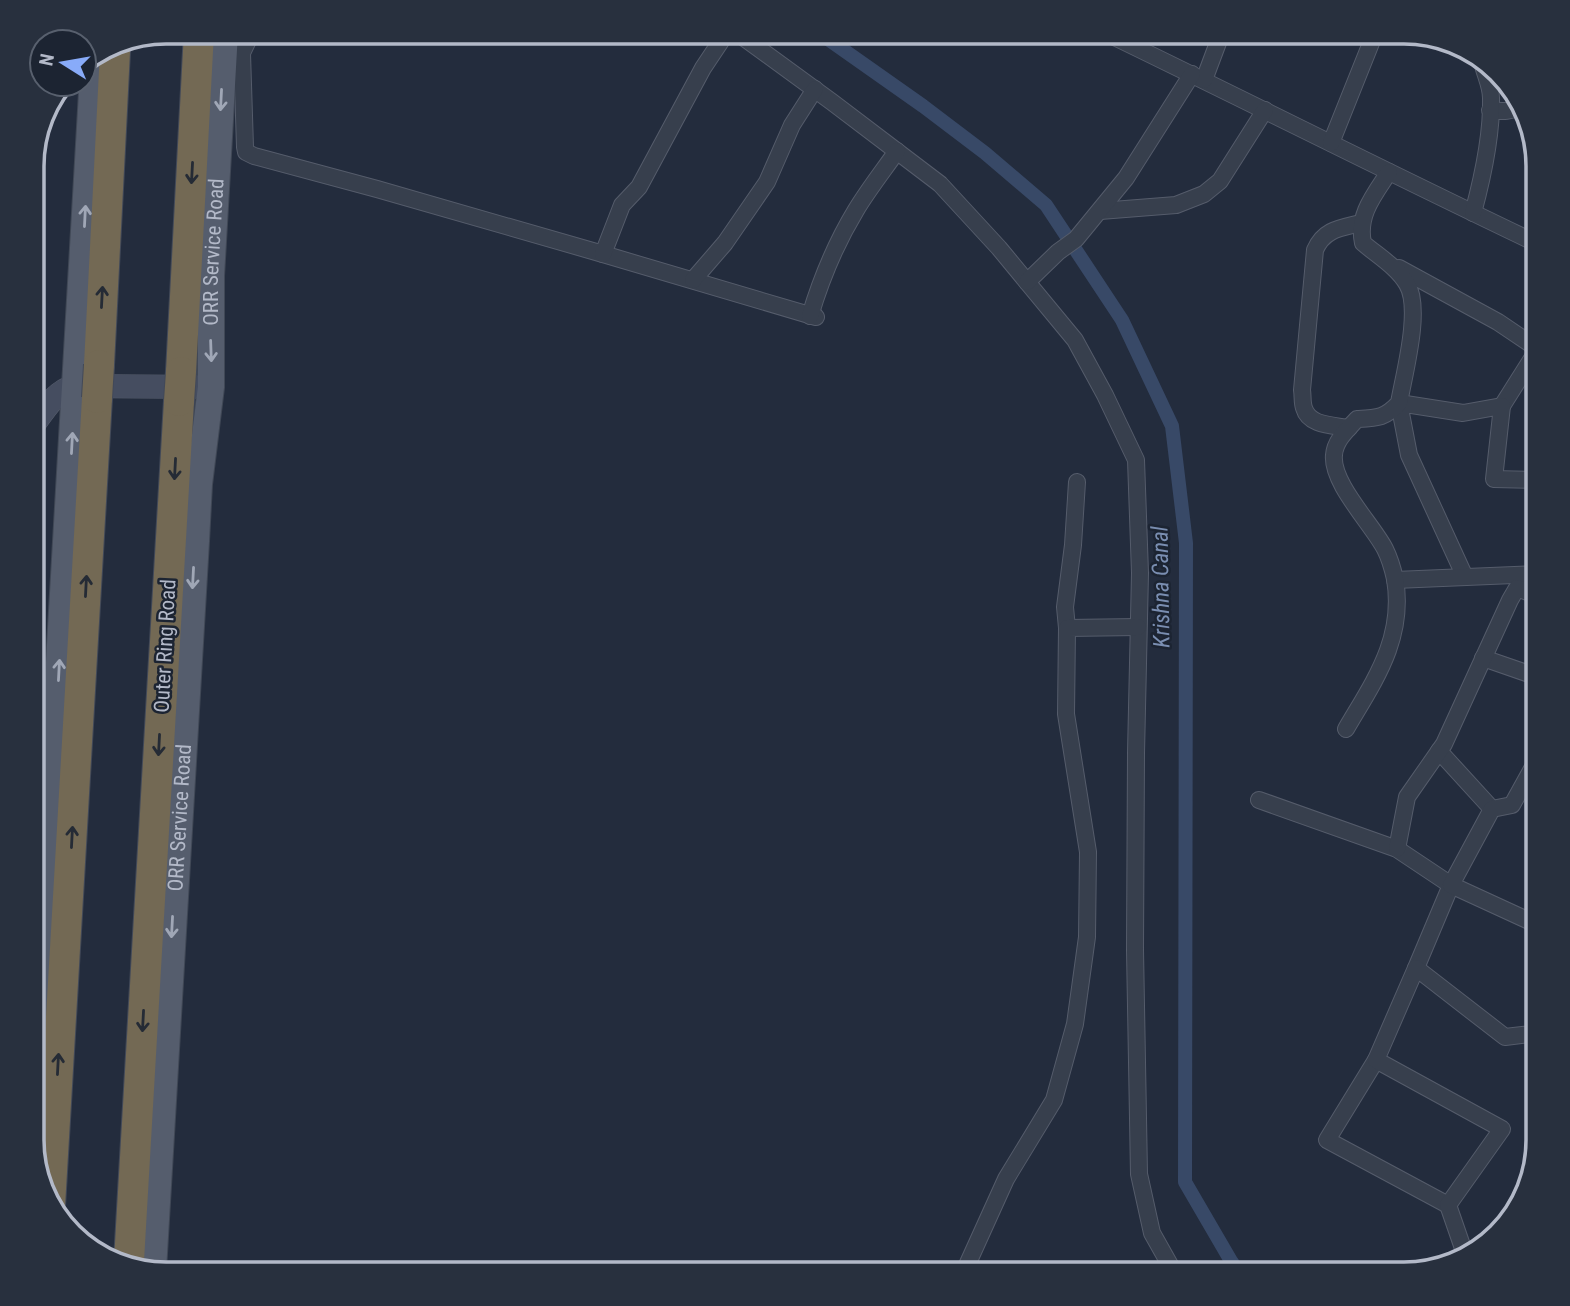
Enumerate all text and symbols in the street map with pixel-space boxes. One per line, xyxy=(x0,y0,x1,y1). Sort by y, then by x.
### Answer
north arrow xyxy=(28,28,98,98)
text: N xyxy=(34,52,59,68)
one-way arrow xyxy=(214,88,227,110)
one-way arrow xyxy=(185,161,198,184)
street label: ORR Service Road xyxy=(199,178,229,326)
one-way arrow xyxy=(78,204,91,227)
one-way arrow xyxy=(96,286,109,309)
one-way arrow xyxy=(205,340,218,363)
one-way arrow xyxy=(65,431,78,454)
one-way arrow xyxy=(168,457,181,480)
water label: Krishna Canal xyxy=(1146,525,1176,648)
one-way arrow xyxy=(187,566,200,589)
one-way arrow xyxy=(80,575,93,598)
street label: Outer Ring Road xyxy=(150,579,180,713)
one-way arrow xyxy=(53,659,66,682)
one-way arrow xyxy=(152,733,165,756)
street label: ORR Service Road xyxy=(163,743,196,892)
one-way arrow xyxy=(65,826,78,849)
one-way arrow xyxy=(166,915,179,938)
one-way arrow xyxy=(136,1009,149,1032)
one-way arrow xyxy=(52,1053,65,1076)

